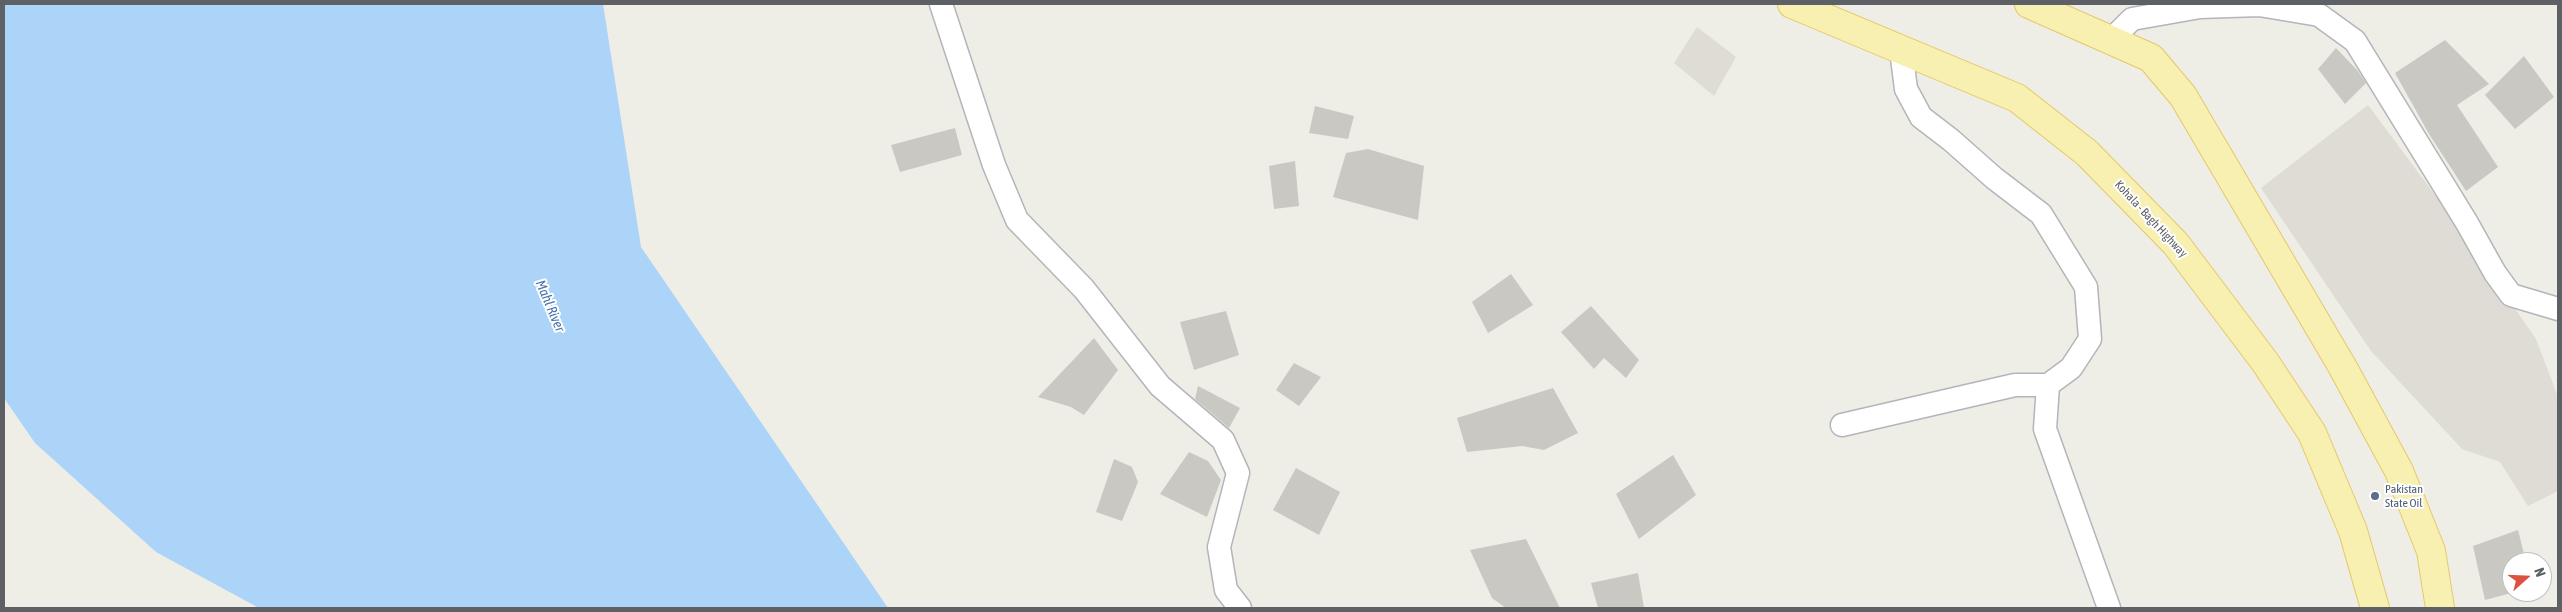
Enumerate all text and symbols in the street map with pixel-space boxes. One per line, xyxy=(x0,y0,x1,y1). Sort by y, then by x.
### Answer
street label: Kohala - Bagh Highway xyxy=(2112,178,2190,260)
water label: Mahl River xyxy=(532,278,568,334)
place label: Pakistan State Oil xyxy=(2385,482,2423,510)
marker: Pakistan State Oil xyxy=(2369,490,2381,502)
north arrow xyxy=(2502,552,2552,602)
text: N xyxy=(2531,566,2549,579)

